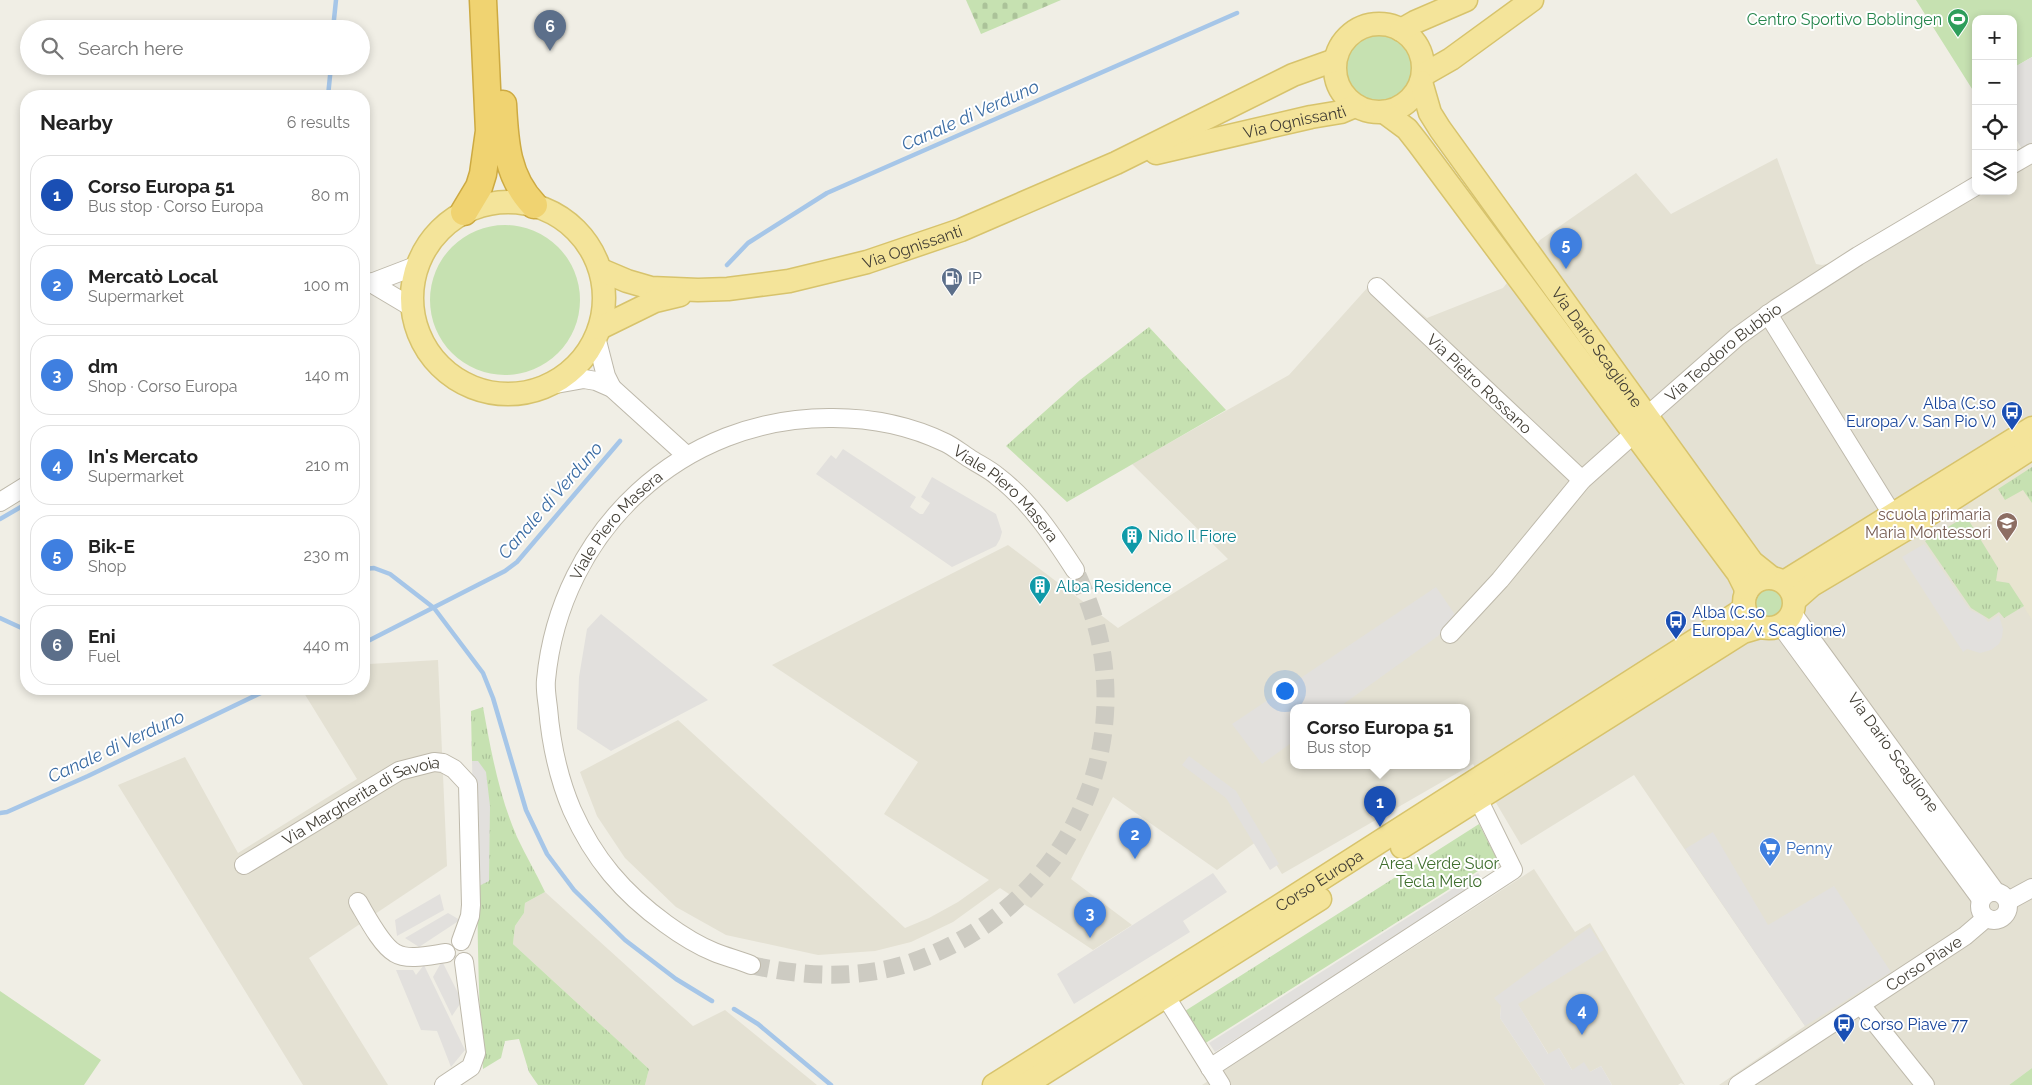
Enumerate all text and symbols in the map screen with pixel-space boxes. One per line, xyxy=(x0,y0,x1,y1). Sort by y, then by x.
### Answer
sports icon: Centro Sportivo Boblingen xyxy=(1946,7,1970,38)
pin: 6 xyxy=(534,10,566,51)
place label: Centro Sportivo Boblingen xyxy=(1747,10,1942,29)
map controls xyxy=(1972,15,2017,195)
button: + xyxy=(1972,15,2017,60)
search box xyxy=(20,20,370,75)
icon: search xyxy=(38,34,66,62)
text: Search here xyxy=(78,37,184,59)
button: − xyxy=(1972,60,2017,105)
water label: Canale di Verduno xyxy=(898,75,1042,155)
street label: Via Ognissanti xyxy=(1241,101,1349,142)
button: locate xyxy=(1972,105,2017,150)
text: Nearby xyxy=(40,110,113,135)
text: 6 results xyxy=(287,113,350,132)
button: layers xyxy=(1972,150,2017,195)
text: Corso Europa 51 xyxy=(88,175,235,197)
text: 1 xyxy=(53,186,61,205)
text: 80 m xyxy=(311,186,349,205)
text: Bus stop · Corso Europa xyxy=(88,197,263,216)
street label: Via Ognissanti xyxy=(860,221,965,272)
pin: 5 xyxy=(1550,228,1582,269)
text: Mercatò Local xyxy=(88,265,218,287)
fuel station icon: IP xyxy=(940,266,964,297)
place label: IP xyxy=(968,269,982,288)
text: 2 xyxy=(52,276,62,295)
text: 100 m xyxy=(304,276,349,295)
street label: Via Dario Scaglione xyxy=(1548,283,1647,411)
text: Supermarket xyxy=(88,287,184,306)
street label: Via Teodoro Bubbio xyxy=(1661,299,1785,405)
street label: Via Pietro Rossano xyxy=(1423,330,1536,438)
text: dm xyxy=(88,355,118,377)
text: 3 xyxy=(53,366,61,385)
text: 140 m xyxy=(305,366,349,385)
text: Shop · Corso Europa xyxy=(88,377,238,396)
place label: Alba (C.so Europa/v. San Pio V) xyxy=(1846,394,1996,431)
bus stop icon: Alba (C.so Europa/v. San Pio V) xyxy=(2000,400,2024,431)
water label: Canale di Verduno xyxy=(493,437,607,563)
street label: Viale Piero Masera xyxy=(950,441,1063,546)
text: In's Mercato xyxy=(88,445,198,467)
text: 4 xyxy=(52,456,62,475)
text: 210 m xyxy=(305,456,349,475)
street label: Viale Piero Masera xyxy=(566,466,666,583)
text: Supermarket xyxy=(88,467,184,486)
place label: scuola primaria Maria Montessori xyxy=(1865,505,1991,542)
school or university icon: scuola primaria Maria Montessori xyxy=(1995,511,2019,542)
building icon: Nido Il Fiore xyxy=(1120,524,1144,555)
place label: Nido Il Fiore xyxy=(1148,527,1237,546)
text: Bik-E xyxy=(88,535,135,557)
text: 5 xyxy=(53,546,61,565)
text: 230 m xyxy=(304,546,349,565)
text: Shop xyxy=(88,557,126,576)
building icon: Alba Residence xyxy=(1028,574,1052,605)
place label: Alba Residence xyxy=(1056,577,1171,596)
place label: Alba (C.so Europa/v. Scaglione) xyxy=(1692,603,1846,640)
bus stop icon: Alba (C.so Europa/v. Scaglione) xyxy=(1664,609,1688,640)
text: Eni xyxy=(88,625,116,647)
text: 6 xyxy=(52,636,62,655)
text: 440 m xyxy=(303,636,349,655)
text: Fuel xyxy=(88,647,120,666)
your location xyxy=(1272,678,1298,704)
street label: Via Dario Scaglione xyxy=(1844,689,1944,816)
popup xyxy=(1290,704,1470,769)
water label: Canale di Verduno xyxy=(44,705,188,787)
text: Corso Europa 51 xyxy=(1307,716,1453,738)
text: Bus stop xyxy=(1307,738,1371,757)
street label: Via Margherita di Savoia xyxy=(279,752,441,849)
pin: 1 xyxy=(1364,786,1396,827)
pin: 2 xyxy=(1119,818,1151,859)
supermarket icon: Penny xyxy=(1758,836,1782,867)
place label: Penny xyxy=(1786,839,1833,858)
street label: Corso Europa xyxy=(1272,846,1366,915)
park label: Area Verde Suor Tecla Merlo xyxy=(1379,854,1499,891)
pin: 3 xyxy=(1074,897,1106,938)
street label: Corso Piave xyxy=(1882,931,1965,995)
pin: 4 xyxy=(1566,994,1598,1035)
bus stop icon: Corso Piave 77 xyxy=(1832,1012,1856,1043)
place label: Corso Piave 77 xyxy=(1860,1015,1969,1034)

